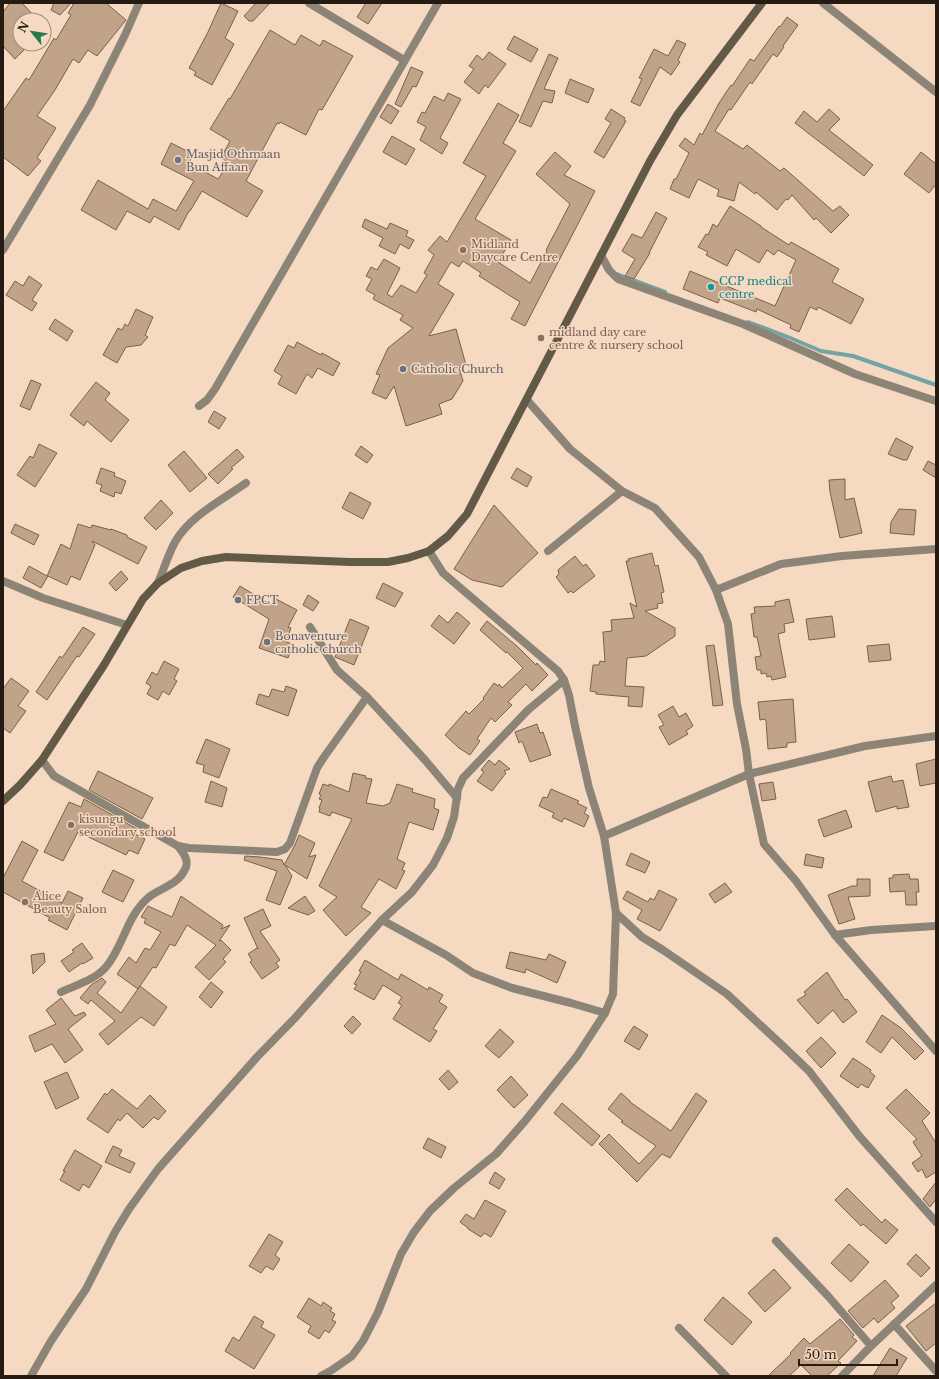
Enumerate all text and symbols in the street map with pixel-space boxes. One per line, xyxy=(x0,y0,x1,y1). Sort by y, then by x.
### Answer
north arrow xyxy=(12,12,52,52)
text: N xyxy=(15,18,32,35)
place label: Masjid Othmaan Bun Affaan xyxy=(186,147,281,174)
marker: Masjid Othmaan Bun Affaan xyxy=(173,155,183,165)
place label: Midland Daycare Centre xyxy=(471,237,558,264)
marker: Midland Daycare Centre xyxy=(458,245,468,255)
place label: CCP medical centre xyxy=(719,274,792,301)
marker: CCP medical centre xyxy=(706,282,716,292)
place label: midland day care centre & nursery school xyxy=(549,325,684,352)
marker: midland day care centre & nursery school xyxy=(536,333,546,343)
place label: Catholic Church xyxy=(411,362,504,376)
marker: Catholic Church xyxy=(398,364,408,374)
place label: FPCT xyxy=(246,593,279,607)
marker: FPCT xyxy=(233,595,243,605)
place label: Bonaventure catholic church xyxy=(275,629,362,656)
marker: Bonaventure catholic church xyxy=(262,637,272,647)
place label: kisungu secondary school xyxy=(79,812,176,839)
marker: kisungu secondary school xyxy=(66,820,76,830)
place label: Alice Beauty Salon xyxy=(32,889,107,916)
marker: Alice Beauty Salon xyxy=(20,897,30,907)
scale bar xyxy=(799,1341,897,1367)
text: 50 m xyxy=(805,1347,837,1362)

